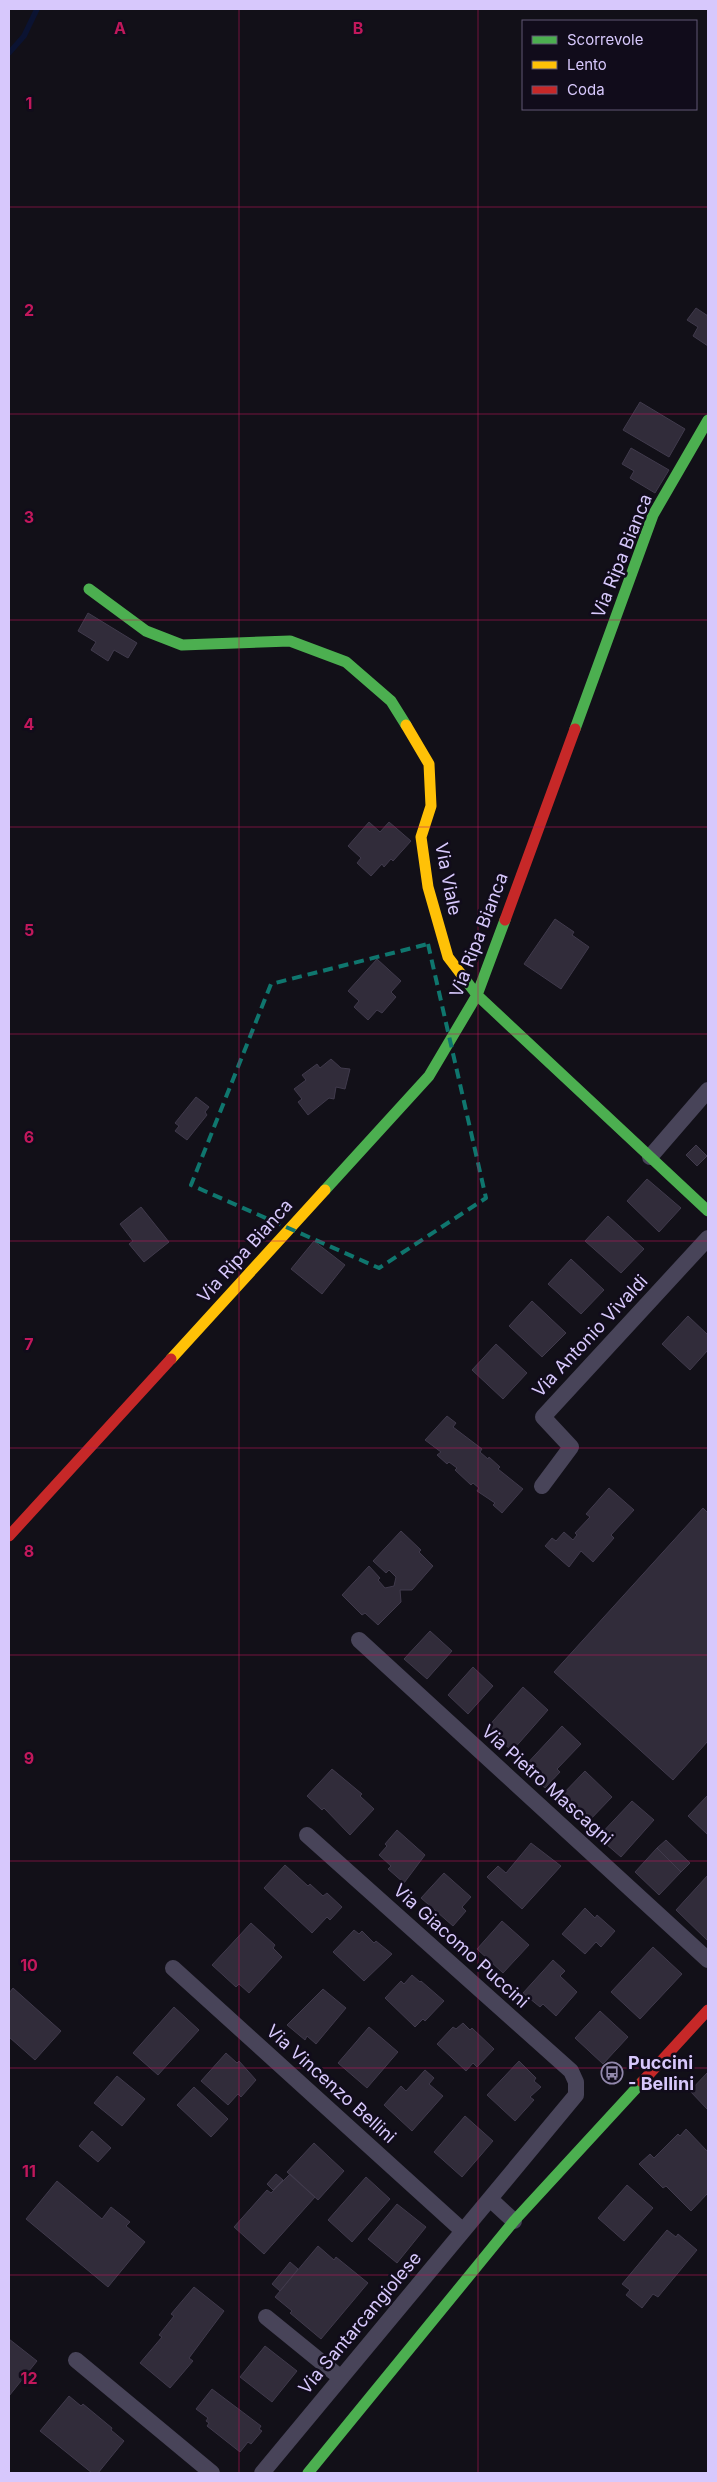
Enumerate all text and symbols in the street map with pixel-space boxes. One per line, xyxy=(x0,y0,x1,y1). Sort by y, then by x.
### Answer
text: A xyxy=(114,18,126,38)
text: B xyxy=(353,18,363,38)
legend xyxy=(522,20,697,110)
text: Scorrevole xyxy=(567,30,643,49)
text: Lento xyxy=(567,55,607,74)
text: Coda xyxy=(567,80,605,99)
text: 1 xyxy=(26,93,32,113)
text: 2 xyxy=(24,300,34,320)
street label: Via Ripa Bianca xyxy=(587,491,656,621)
text: 3 xyxy=(24,507,34,527)
text: 4 xyxy=(24,714,35,734)
street label: Via Viale xyxy=(431,841,466,917)
street label: Via Ripa Bianca xyxy=(445,870,512,1000)
text: 5 xyxy=(24,920,34,940)
text: 6 xyxy=(24,1127,34,1147)
street label: Via Ripa Bianca xyxy=(193,1195,296,1307)
street label: Via Antonio Vivaldi xyxy=(528,1270,652,1401)
text: 7 xyxy=(24,1334,34,1354)
text: 8 xyxy=(24,1541,34,1561)
street label: Via Pietro Mascagni xyxy=(478,1720,617,1849)
text: 9 xyxy=(24,1748,34,1768)
street label: Via Giacomo Puccini xyxy=(389,1879,533,2012)
text: 10 xyxy=(20,1955,38,1975)
street label: Via Vincenzo Bellini xyxy=(262,2020,400,2147)
place label: Puccini - Bellini xyxy=(628,2052,694,2094)
bus stop icon: Puccini - Bellini xyxy=(600,2061,624,2085)
text: 11 xyxy=(22,2161,36,2181)
street label: Via Santarcangiolese xyxy=(294,2247,425,2398)
text: 12 xyxy=(21,2368,37,2388)

